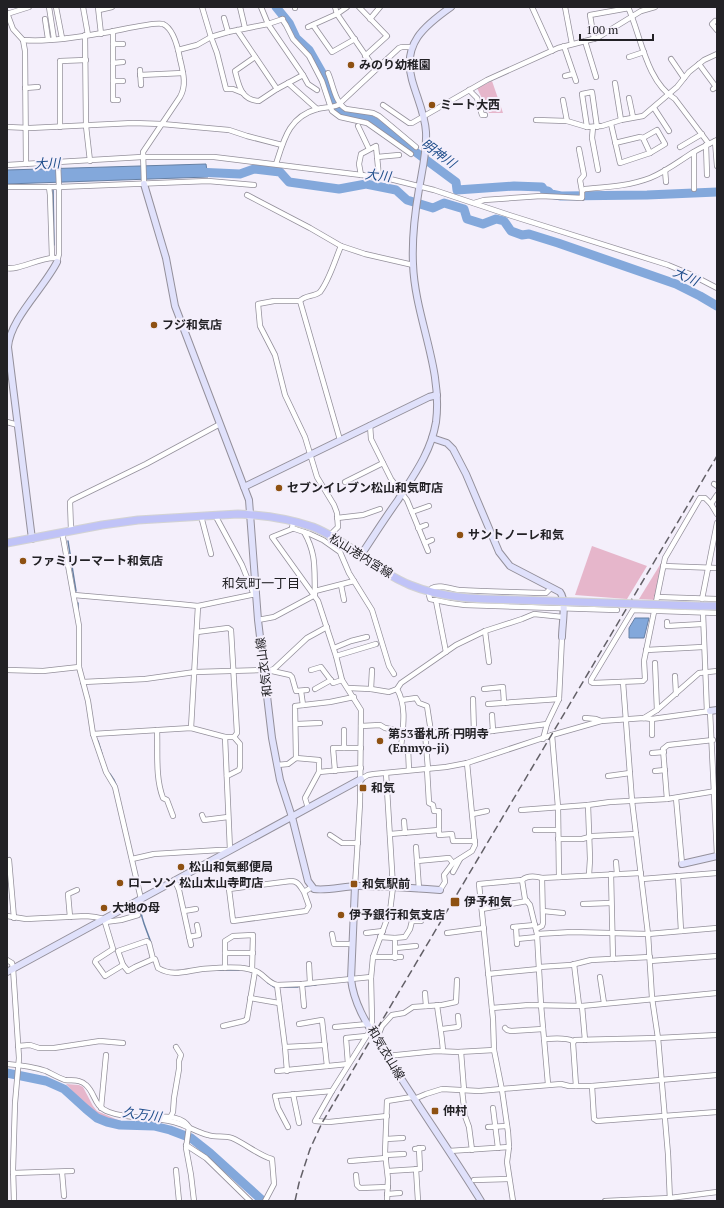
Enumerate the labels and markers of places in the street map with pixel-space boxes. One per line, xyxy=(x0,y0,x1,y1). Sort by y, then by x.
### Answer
place label: みのり幼稚園 xyxy=(359,57,431,72)
marker: みのり幼稚園 xyxy=(346,60,356,70)
place label: ミート大西 xyxy=(440,97,500,112)
marker: ミート大西 xyxy=(427,100,437,110)
place label: フジ和気店 xyxy=(162,317,222,332)
marker: フジ和気店 xyxy=(149,320,159,330)
place label: セブンイレブン松山和気町店 xyxy=(287,480,443,495)
marker: セブンイレブン松山和気町店 xyxy=(274,483,284,493)
place label: サントノーレ和気 xyxy=(468,527,564,542)
marker: サントノーレ和気 xyxy=(455,530,465,540)
place label: ファミリーマート和気店 xyxy=(31,553,163,568)
marker: ファミリーマート和気店 xyxy=(18,556,28,566)
place label: 第53番札所 円明寺 (Enmyo-ji) xyxy=(388,726,489,755)
marker: 第53番札所 円明寺 (Enmyo-ji) xyxy=(375,736,385,746)
place label: 和気 xyxy=(371,780,395,795)
marker: 和気 xyxy=(358,783,368,793)
place label: 松山和気郵便局 xyxy=(189,859,273,874)
marker: 松山和気郵便局 xyxy=(176,862,186,872)
place label: ローソン 松山太山寺町店 xyxy=(128,875,263,890)
place label: 和気駅前 xyxy=(362,876,410,891)
marker: ローソン 松山太山寺町店 xyxy=(115,878,125,888)
marker: 和気駅前 xyxy=(349,879,359,889)
place label: 伊予和気 xyxy=(464,894,512,909)
marker: 伊予和気 xyxy=(449,896,461,908)
place label: 大地の母 xyxy=(112,900,160,915)
marker: 大地の母 xyxy=(99,903,109,913)
place label: 伊予銀行和気支店 xyxy=(349,907,445,922)
marker: 伊予銀行和気支店 xyxy=(336,910,346,920)
place label: 仲村 xyxy=(443,1103,467,1118)
marker: 仲村 xyxy=(430,1106,440,1116)

